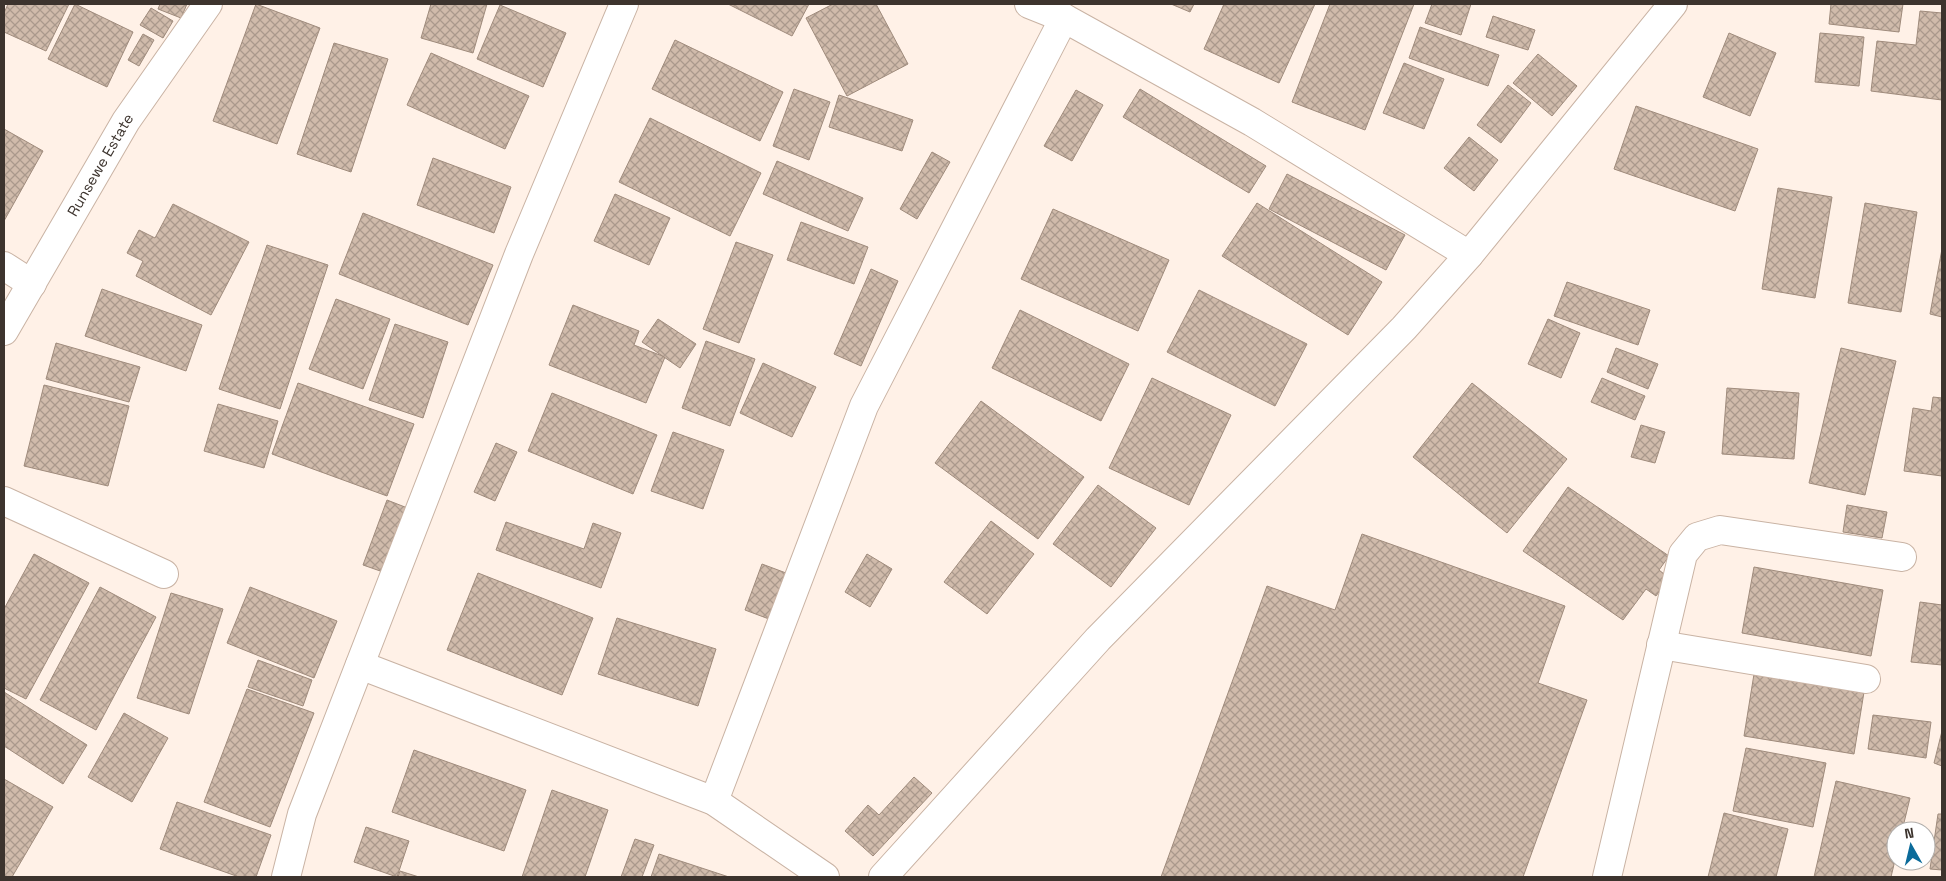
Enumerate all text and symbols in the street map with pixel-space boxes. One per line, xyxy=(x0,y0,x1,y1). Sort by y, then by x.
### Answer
street label: Runsewe Estate xyxy=(63,109,137,220)
north arrow xyxy=(1886,821,1936,871)
text: N xyxy=(1903,824,1915,843)

